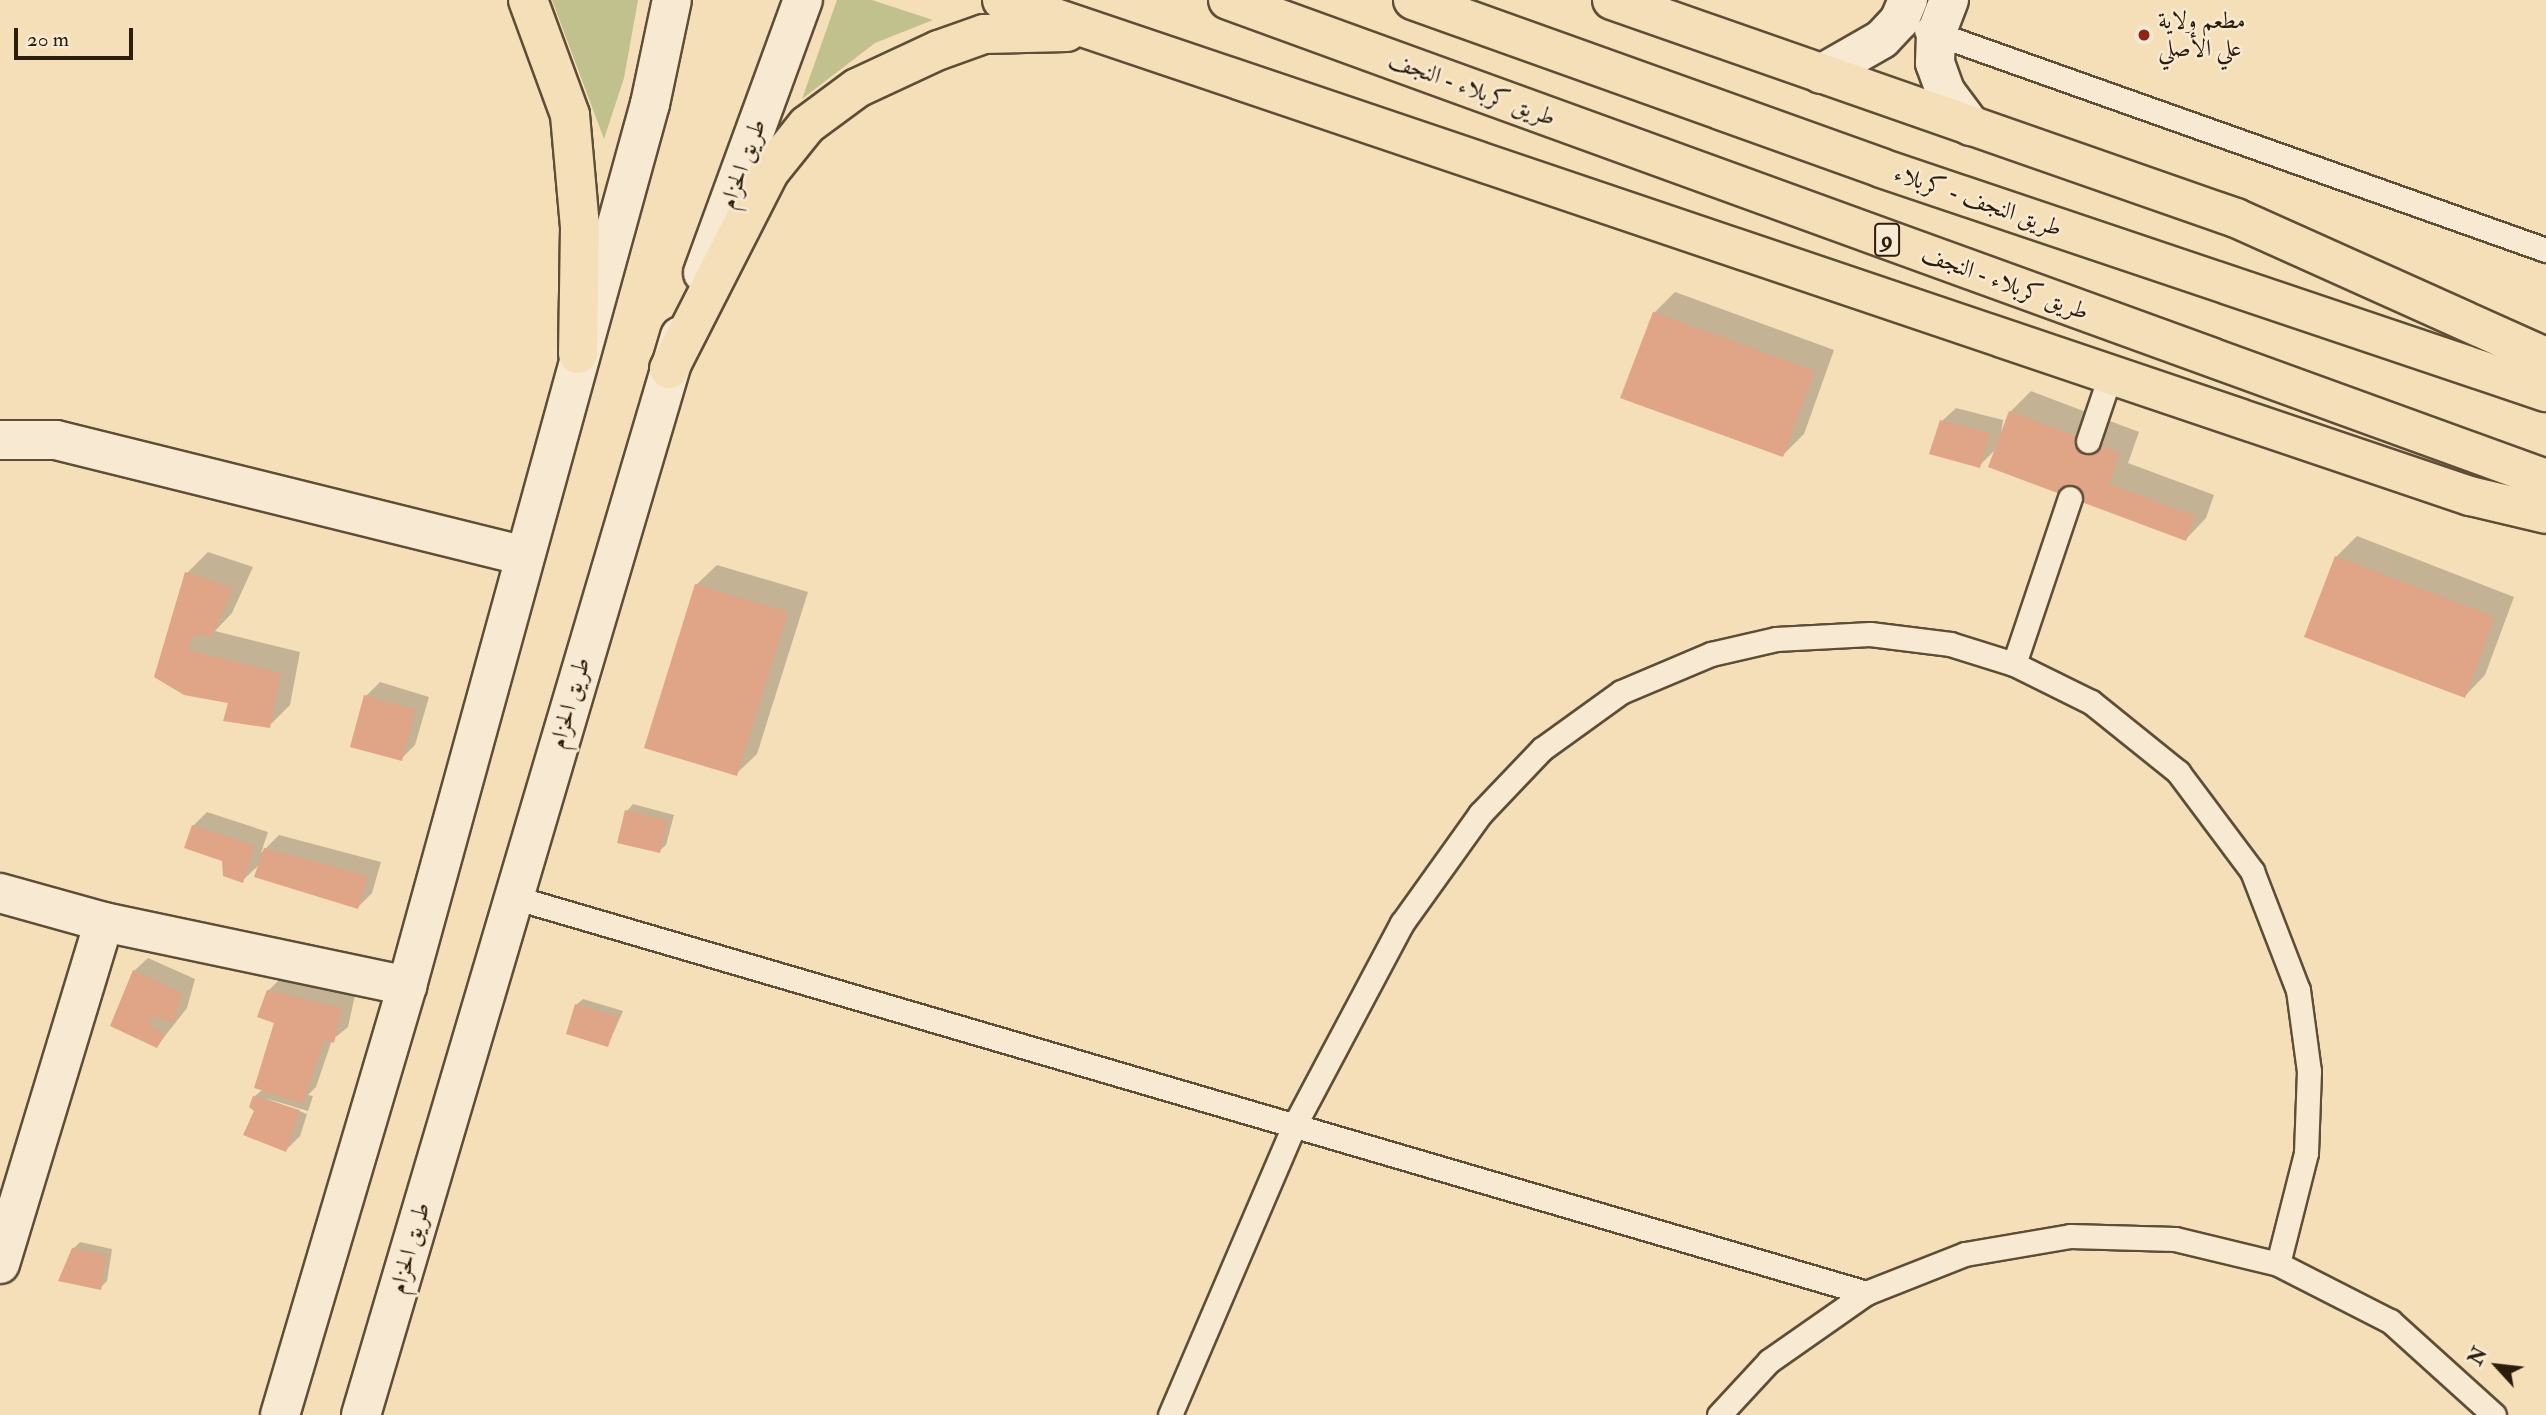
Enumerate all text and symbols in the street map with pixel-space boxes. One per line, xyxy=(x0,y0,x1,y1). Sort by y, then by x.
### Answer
place label: مطعم ولاية علي الأصلي xyxy=(2158,7,2246,63)
scale bar xyxy=(18,14,136,58)
text: 20 m xyxy=(27,26,69,53)
marker: مطعم ولاية علي الأصلي xyxy=(2136,27,2152,43)
street label: طريق کربلاء - النجف xyxy=(1385,45,1559,133)
street label: طريق الحزام xyxy=(713,115,773,213)
street label: طريق النجف - کربلاء xyxy=(1890,159,2066,243)
road number: 9 xyxy=(1873,220,1901,260)
street label: طريق کربلاء - النجف xyxy=(1918,239,2092,327)
street label: طريق الحزام xyxy=(543,654,597,752)
street label: طريق الحزام xyxy=(383,1199,437,1297)
north arrow xyxy=(2462,1331,2532,1401)
text: N xyxy=(2464,1343,2493,1370)

